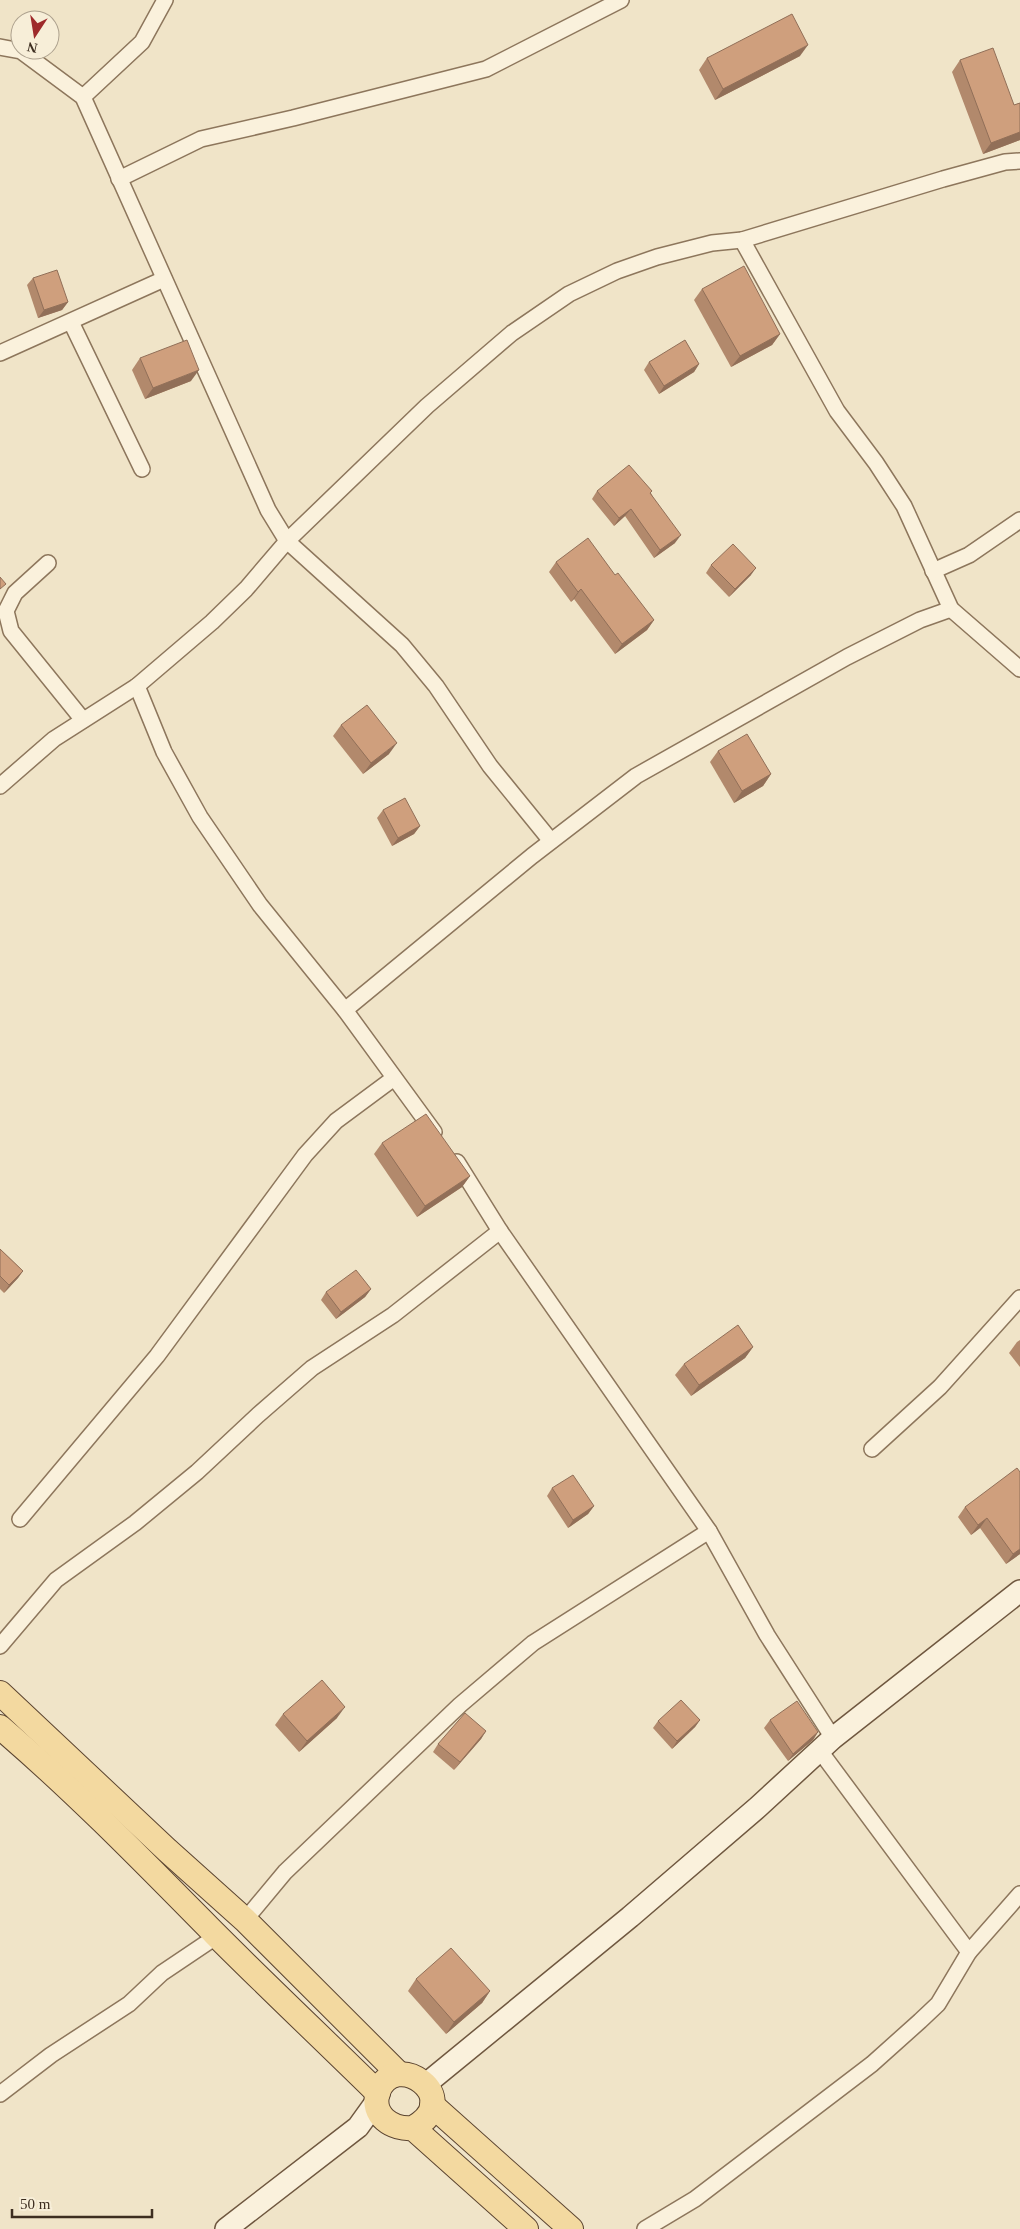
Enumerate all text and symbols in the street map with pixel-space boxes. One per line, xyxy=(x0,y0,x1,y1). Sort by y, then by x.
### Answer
north arrow xyxy=(10,10,60,60)
text: N xyxy=(26,39,39,56)
scale bar xyxy=(12,2186,152,2218)
text: 50 m xyxy=(20,2196,51,2212)

